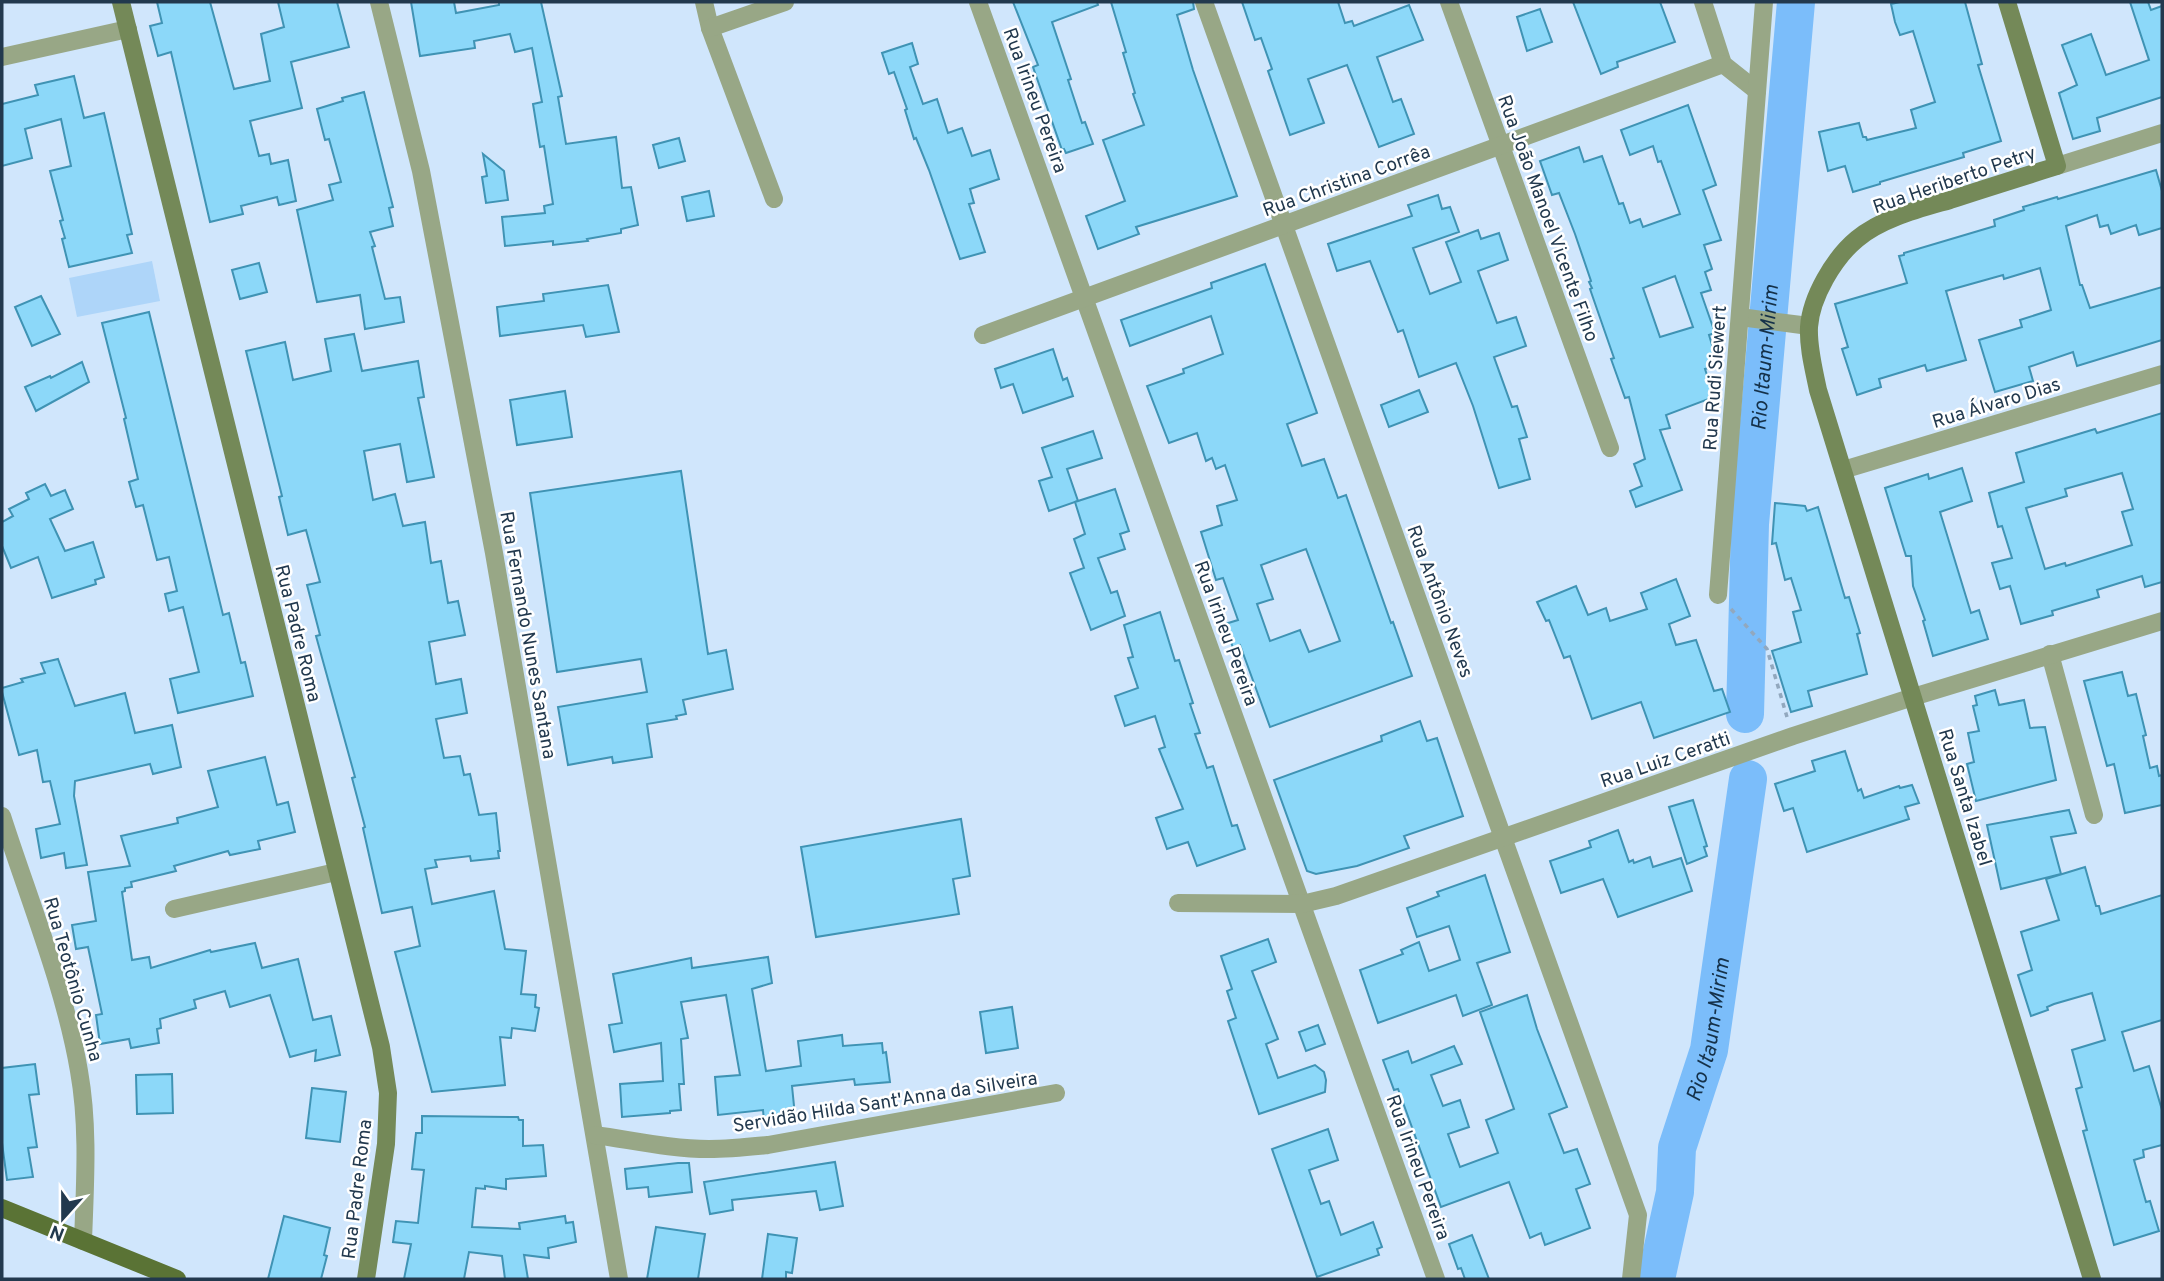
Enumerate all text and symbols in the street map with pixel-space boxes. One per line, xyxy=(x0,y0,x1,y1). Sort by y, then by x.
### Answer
street label: Rua Irineu Pereira xyxy=(997,25,1072,177)
street label: Rua João Manoel Vicente Filho xyxy=(1491,92,1603,345)
street label: Rua Christina Corrêa xyxy=(1260,140,1434,223)
street label: Rua Heriberto Petry xyxy=(1870,142,2039,220)
water label: Rio Itaum-Mirim xyxy=(1746,283,1786,432)
street label: Rua Rudi Siewert xyxy=(1699,305,1733,452)
street label: Rua Álvaro Dias xyxy=(1929,372,2064,435)
street label: Rua Fernando Nunes Santana xyxy=(493,510,561,761)
street label: Rua Antônio Neves xyxy=(1400,522,1478,681)
street label: Rua Irineu Pereira xyxy=(1188,558,1263,710)
street label: Rua Padre Roma xyxy=(268,562,326,705)
street label: Rua Santa Izabel xyxy=(1932,726,1996,869)
street label: Rua Luiz Ceratti xyxy=(1598,727,1734,794)
street label: Rua Teotônio Cunha xyxy=(37,894,107,1065)
water label: Rio Itaum-Mirim xyxy=(1681,955,1737,1105)
street label: Servidão Hilda Sant'Anna da Silveira xyxy=(731,1067,1039,1139)
street label: Rua Irineu Pereira xyxy=(1380,1092,1455,1244)
street label: Rua Padre Roma xyxy=(338,1118,378,1261)
north arrow xyxy=(28,1183,98,1253)
text: N xyxy=(47,1218,68,1246)

